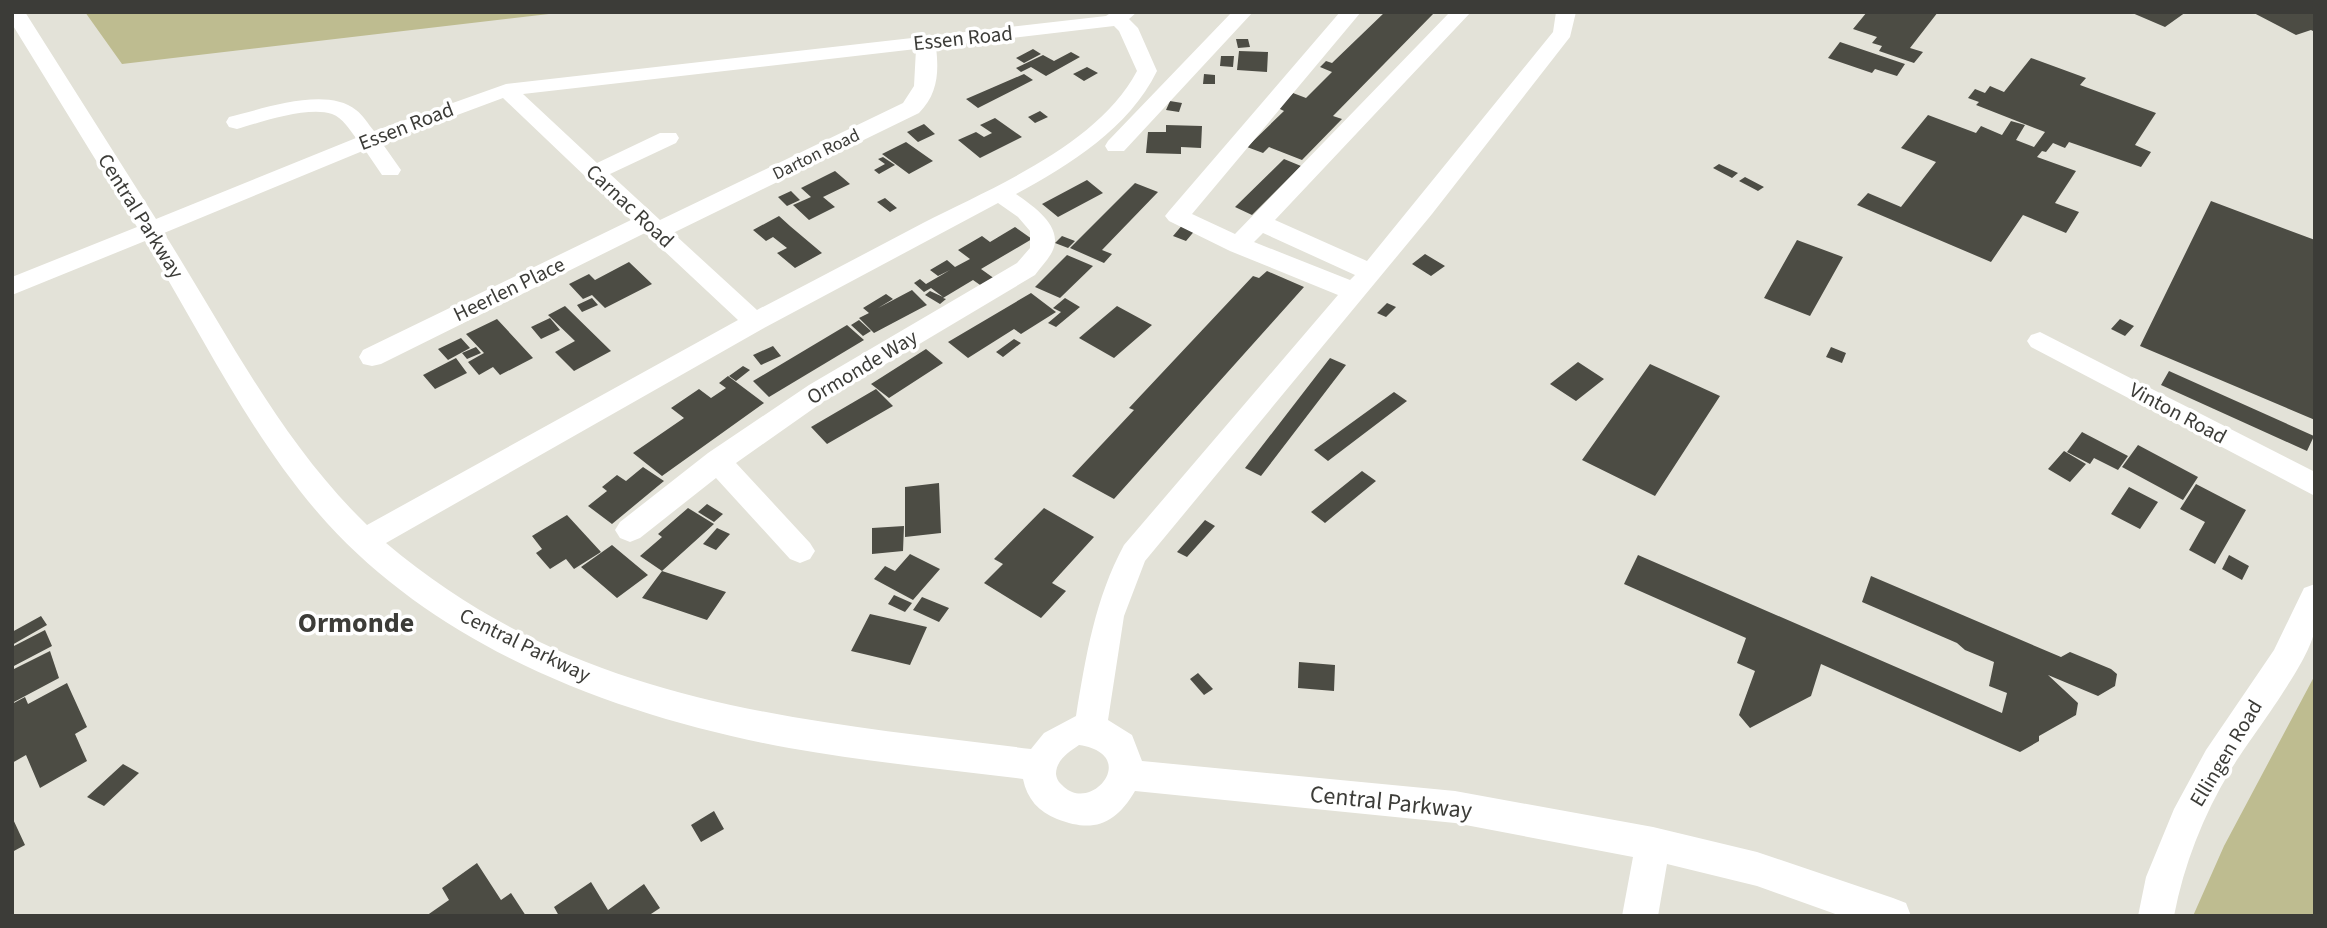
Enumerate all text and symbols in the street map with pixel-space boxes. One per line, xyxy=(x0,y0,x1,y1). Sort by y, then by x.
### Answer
street label: Essen Road xyxy=(912,18,1014,58)
street label: Essen Road xyxy=(354,94,458,158)
street label: Darton Road xyxy=(768,123,864,186)
street label: Central Parkway xyxy=(91,148,192,285)
street label: Carnac Road xyxy=(579,157,681,255)
street label: Heerlen Place xyxy=(448,249,570,329)
street label: Ormonde Way xyxy=(801,322,923,412)
street label: Vinton Road xyxy=(2124,375,2232,451)
street label: Central Parkway xyxy=(454,600,596,690)
district label: Ormonde xyxy=(298,603,414,643)
street label: Ellingen Road xyxy=(2182,694,2270,812)
street label: Central Parkway xyxy=(1308,777,1474,828)

